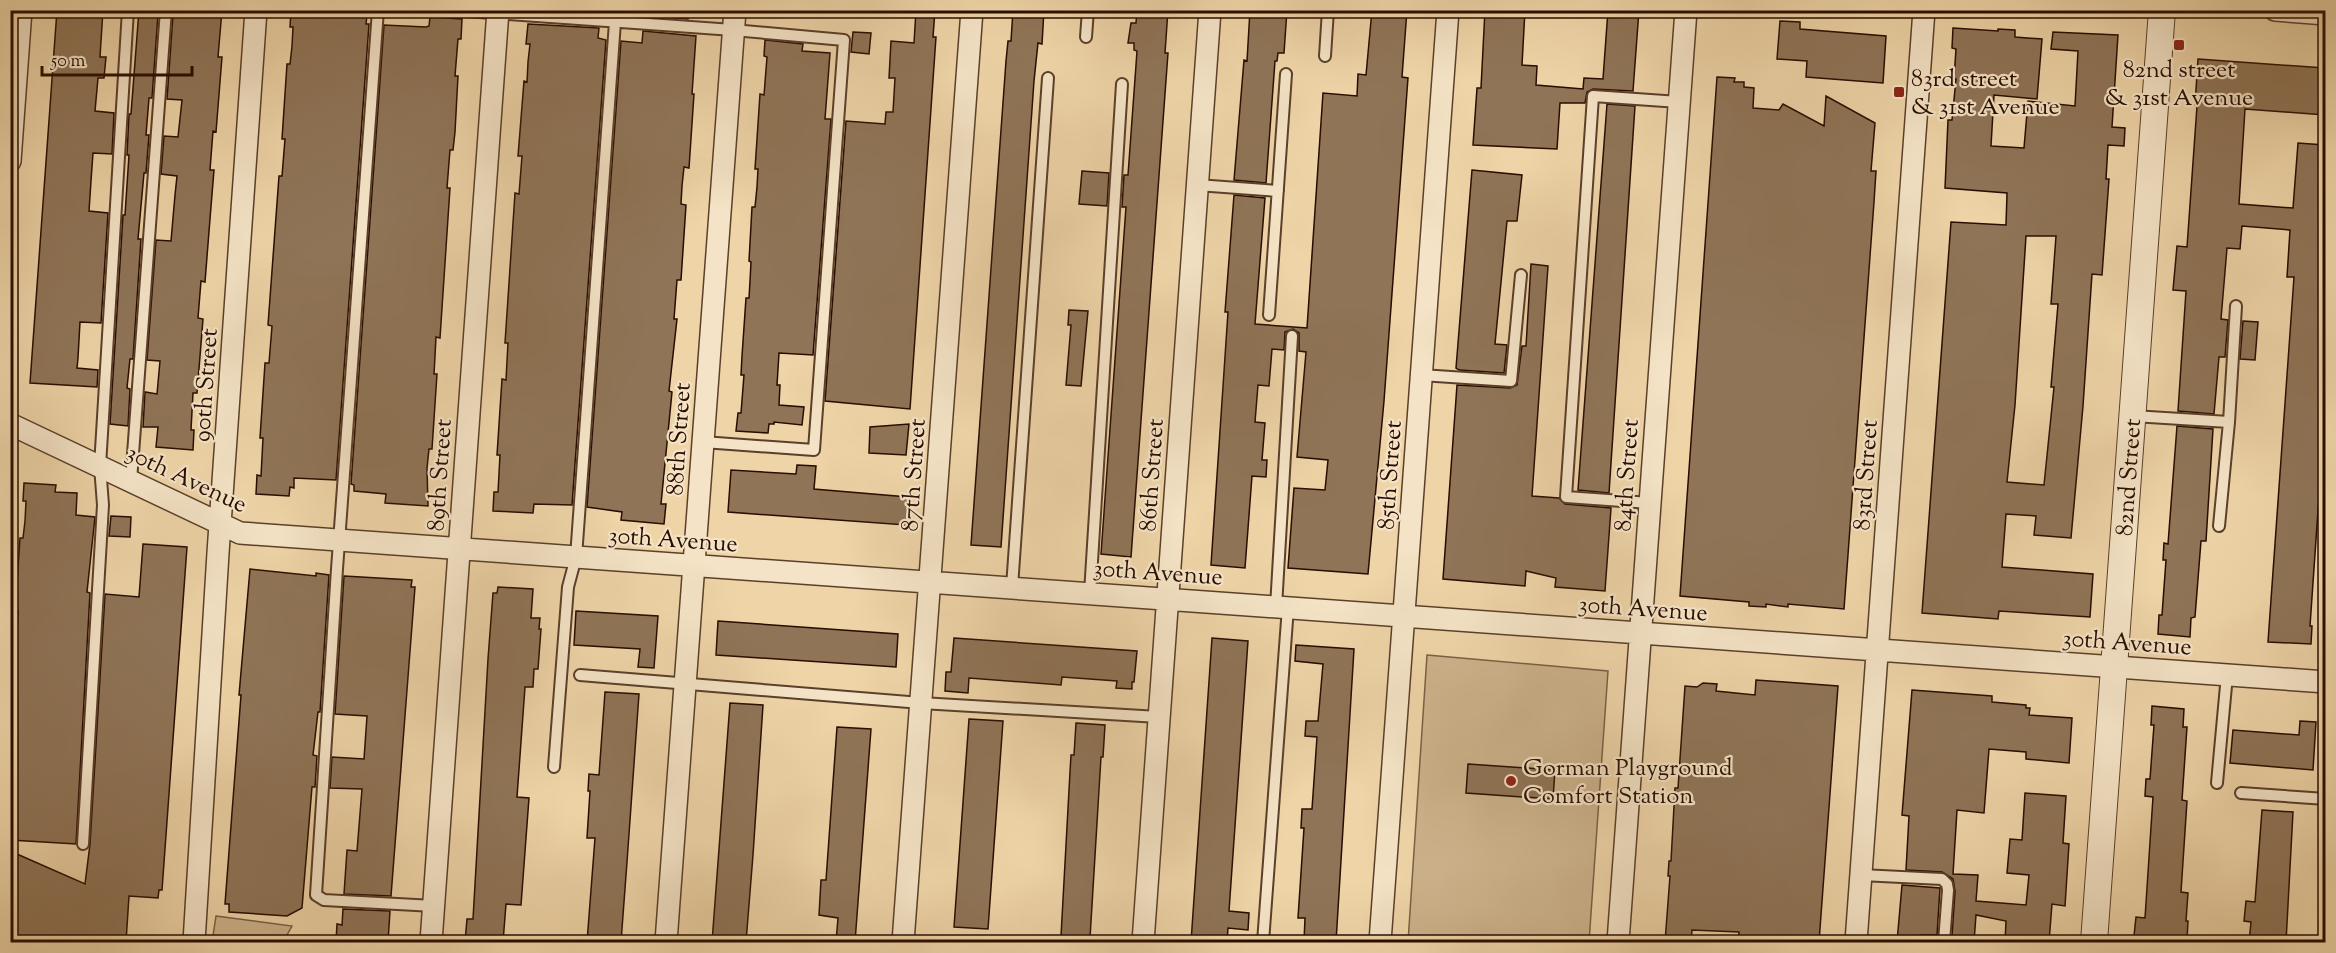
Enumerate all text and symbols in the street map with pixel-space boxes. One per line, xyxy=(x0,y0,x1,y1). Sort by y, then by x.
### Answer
marker: 82nd street & 31st Avenue xyxy=(2172,38,2186,52)
scale bar xyxy=(42,39,192,77)
text: 50 m xyxy=(50,49,86,75)
place label: 82nd street & 31st Avenue xyxy=(2105,54,2253,116)
place label: 83rd street & 31st Avenue xyxy=(1911,63,2060,125)
marker: 83rd street & 31st Avenue xyxy=(1892,85,1906,99)
street label: 90th Street xyxy=(186,327,228,443)
street label: 88th Street xyxy=(659,381,701,497)
street label: 87th Street xyxy=(894,417,936,533)
street label: 86th Street xyxy=(1132,417,1174,533)
street label: 82nd Street xyxy=(2109,417,2151,537)
street label: 89th Street xyxy=(420,418,462,533)
street label: 84th Street xyxy=(1607,418,1649,533)
street label: 85th Street xyxy=(1370,419,1412,531)
street label: 83rd Street xyxy=(1846,419,1888,532)
street label: 30th Avenue xyxy=(120,437,252,523)
street label: 30th Avenue xyxy=(607,520,739,562)
street label: 30th Avenue xyxy=(1092,553,1224,595)
street label: 30th Avenue xyxy=(1577,589,1709,631)
street label: 30th Avenue xyxy=(2061,623,2193,665)
place label: Gorman Playground Comfort Station xyxy=(1523,752,1733,814)
marker: Gorman Playground Comfort Station xyxy=(1504,774,1518,788)

